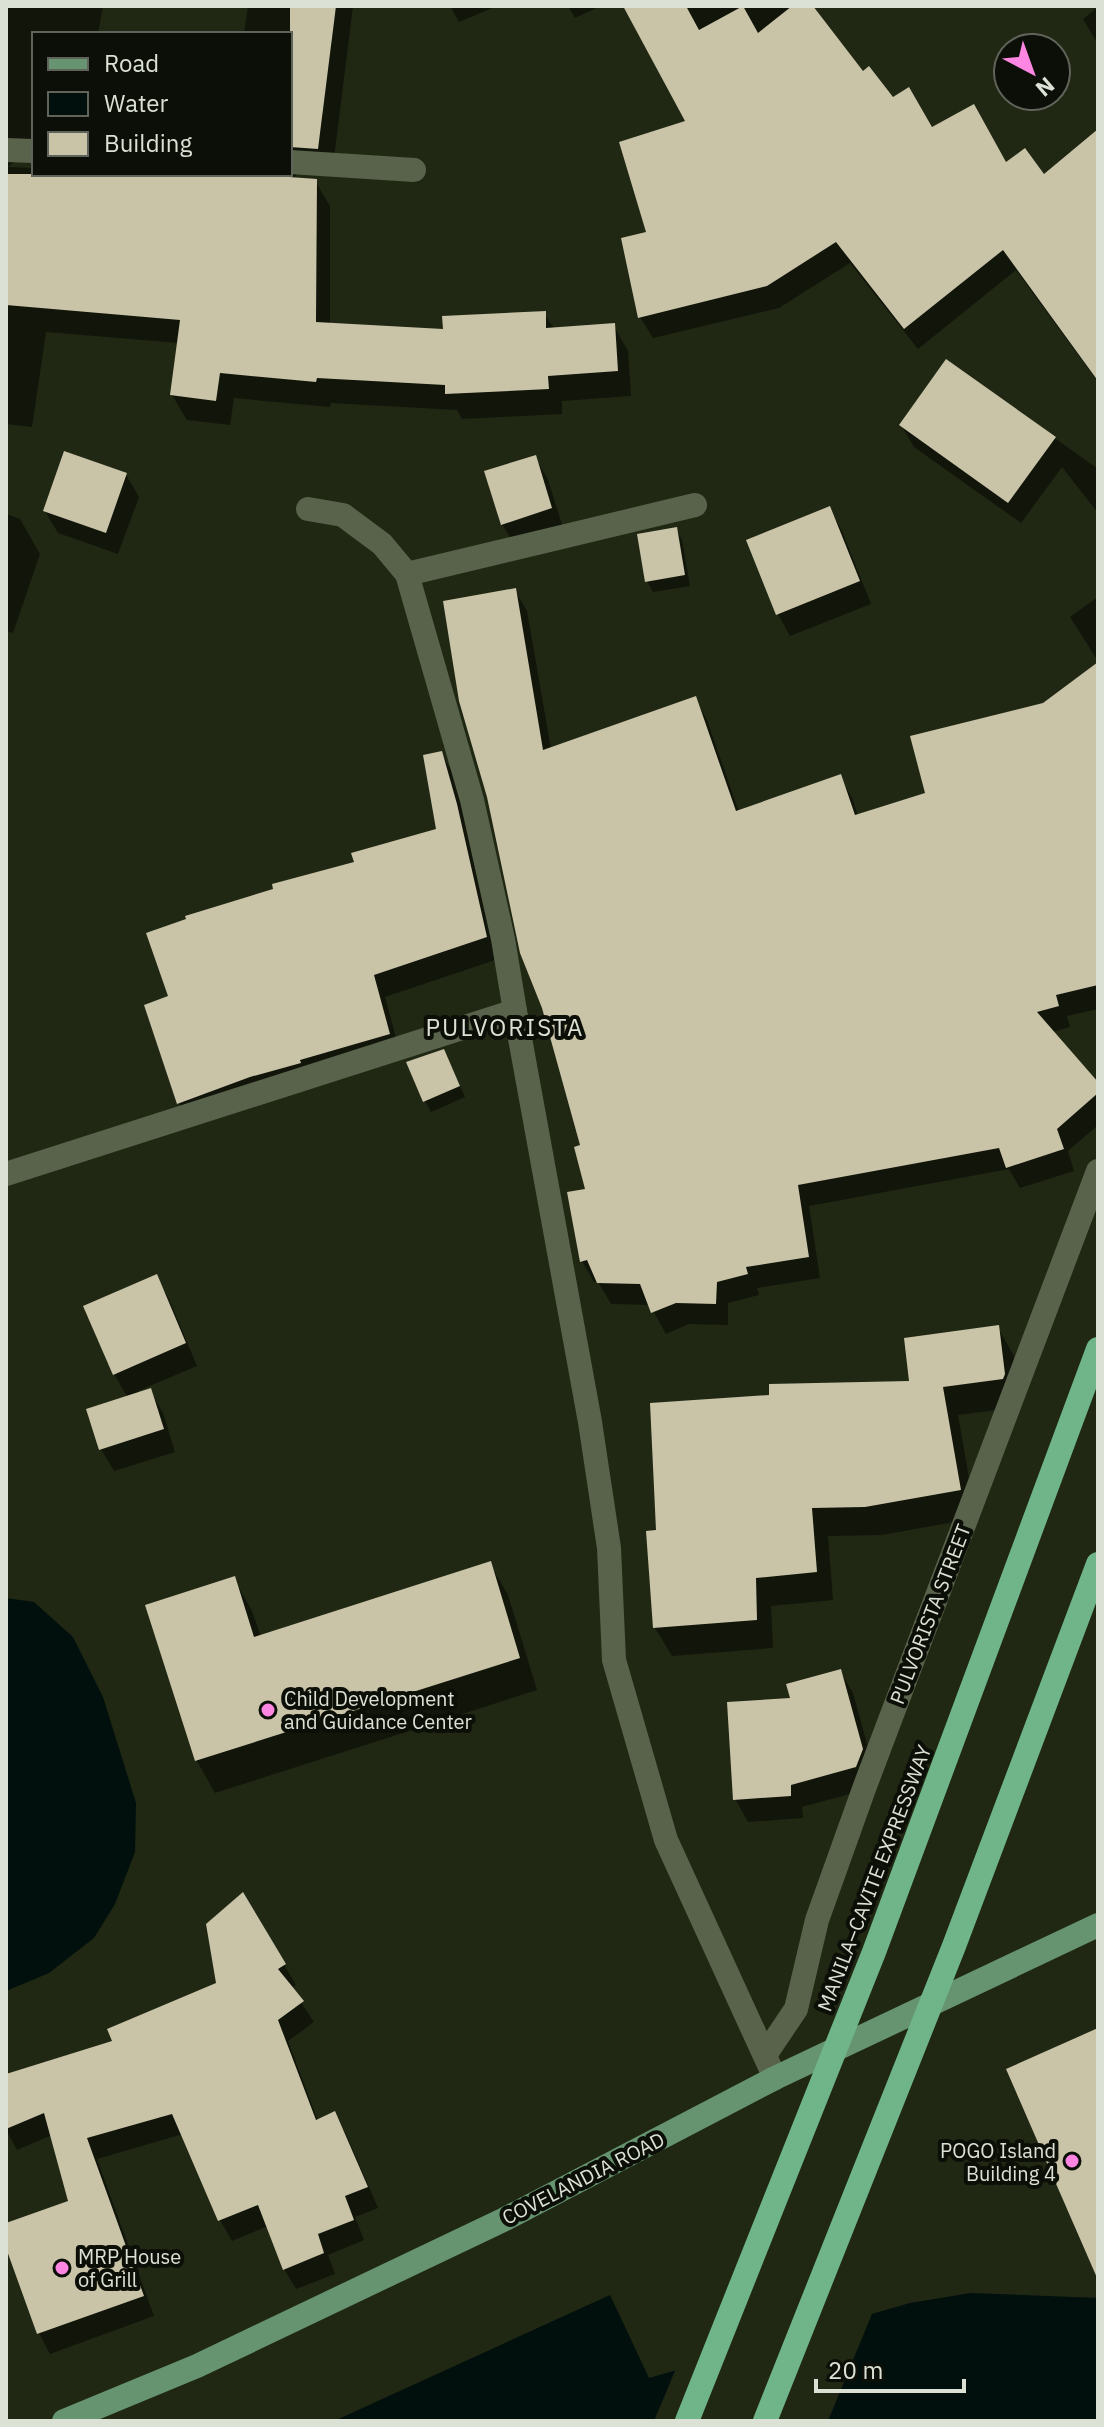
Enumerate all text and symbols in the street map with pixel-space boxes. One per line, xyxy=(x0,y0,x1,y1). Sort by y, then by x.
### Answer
legend xyxy=(32,32,292,176)
north arrow xyxy=(992,32,1072,112)
text: Road xyxy=(104,47,159,79)
text: N xyxy=(1030,71,1061,104)
text: Water xyxy=(104,87,168,119)
text: Building xyxy=(104,127,192,159)
district label: PULVORISTA xyxy=(426,1011,584,1043)
street label: PULVORISTA STREET xyxy=(883,1520,977,1708)
place label: Child Development and Guidance Center xyxy=(284,1685,472,1735)
marker: Child Development and Guidance Center xyxy=(259,1701,277,1719)
street label: MANILA–CAVITE EXPRESSWAY xyxy=(811,1741,937,2015)
street label: COVELANDIA ROAD xyxy=(497,2125,669,2231)
place label: POGO Island Building 4 xyxy=(940,2137,1056,2187)
marker: POGO Island Building 4 xyxy=(1063,2152,1081,2170)
place label: MRP House of Grill xyxy=(78,2243,181,2293)
marker: MRP House of Grill xyxy=(53,2259,71,2277)
scale bar xyxy=(816,2343,964,2393)
text: 20 m xyxy=(828,2354,883,2386)

